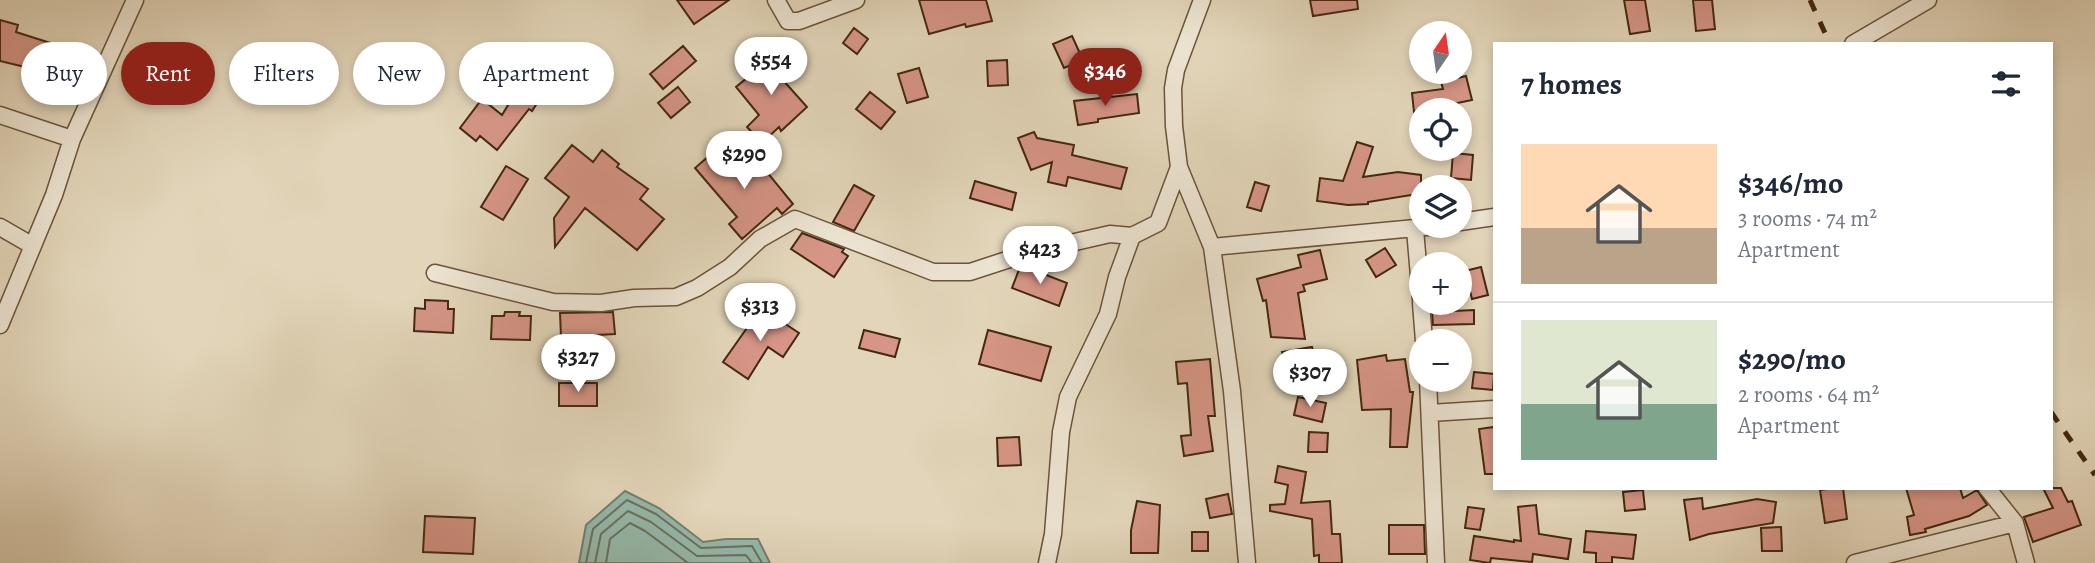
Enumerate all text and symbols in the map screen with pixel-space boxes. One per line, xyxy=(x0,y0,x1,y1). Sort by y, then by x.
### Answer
north arrow xyxy=(1409,21,1472,84)
map controls xyxy=(1409,21,1472,392)
pin: $554 xyxy=(730,38,812,97)
chip: Buy xyxy=(21,42,107,105)
chip: Rent xyxy=(121,42,215,105)
chip: Filters xyxy=(229,42,339,105)
chip: New xyxy=(353,42,445,105)
chip: Apartment xyxy=(459,42,614,105)
text: $554 xyxy=(750,44,792,75)
pin: $346 xyxy=(1064,48,1146,108)
text: $346 xyxy=(1084,55,1126,86)
text: 7 homes xyxy=(1521,64,1622,104)
icon: filters xyxy=(1987,65,2025,103)
button: locate xyxy=(1409,98,1472,161)
pin: $290 xyxy=(703,132,785,191)
text: $290 xyxy=(722,138,766,169)
text: $346/mo xyxy=(1738,163,1843,203)
icon: home xyxy=(1577,172,1661,256)
button: layers xyxy=(1409,175,1472,238)
text: 3 rooms · 74 m² xyxy=(1738,203,1877,234)
pin: $423 xyxy=(999,226,1081,286)
text: $423 xyxy=(1019,233,1061,264)
text: Apartment xyxy=(1738,234,1840,265)
button: + xyxy=(1409,252,1472,315)
pin: $313 xyxy=(719,284,801,343)
text: $313 xyxy=(741,290,779,321)
button: − xyxy=(1409,329,1472,392)
pin: $327 xyxy=(537,334,619,394)
text: $290/mo xyxy=(1738,339,1846,379)
text: $327 xyxy=(557,341,599,372)
icon: home xyxy=(1577,348,1661,432)
pin: $307 xyxy=(1269,350,1351,409)
text: $307 xyxy=(1289,356,1331,387)
text: 2 rooms · 64 m² xyxy=(1738,379,1879,410)
text: Apartment xyxy=(1738,410,1840,441)

